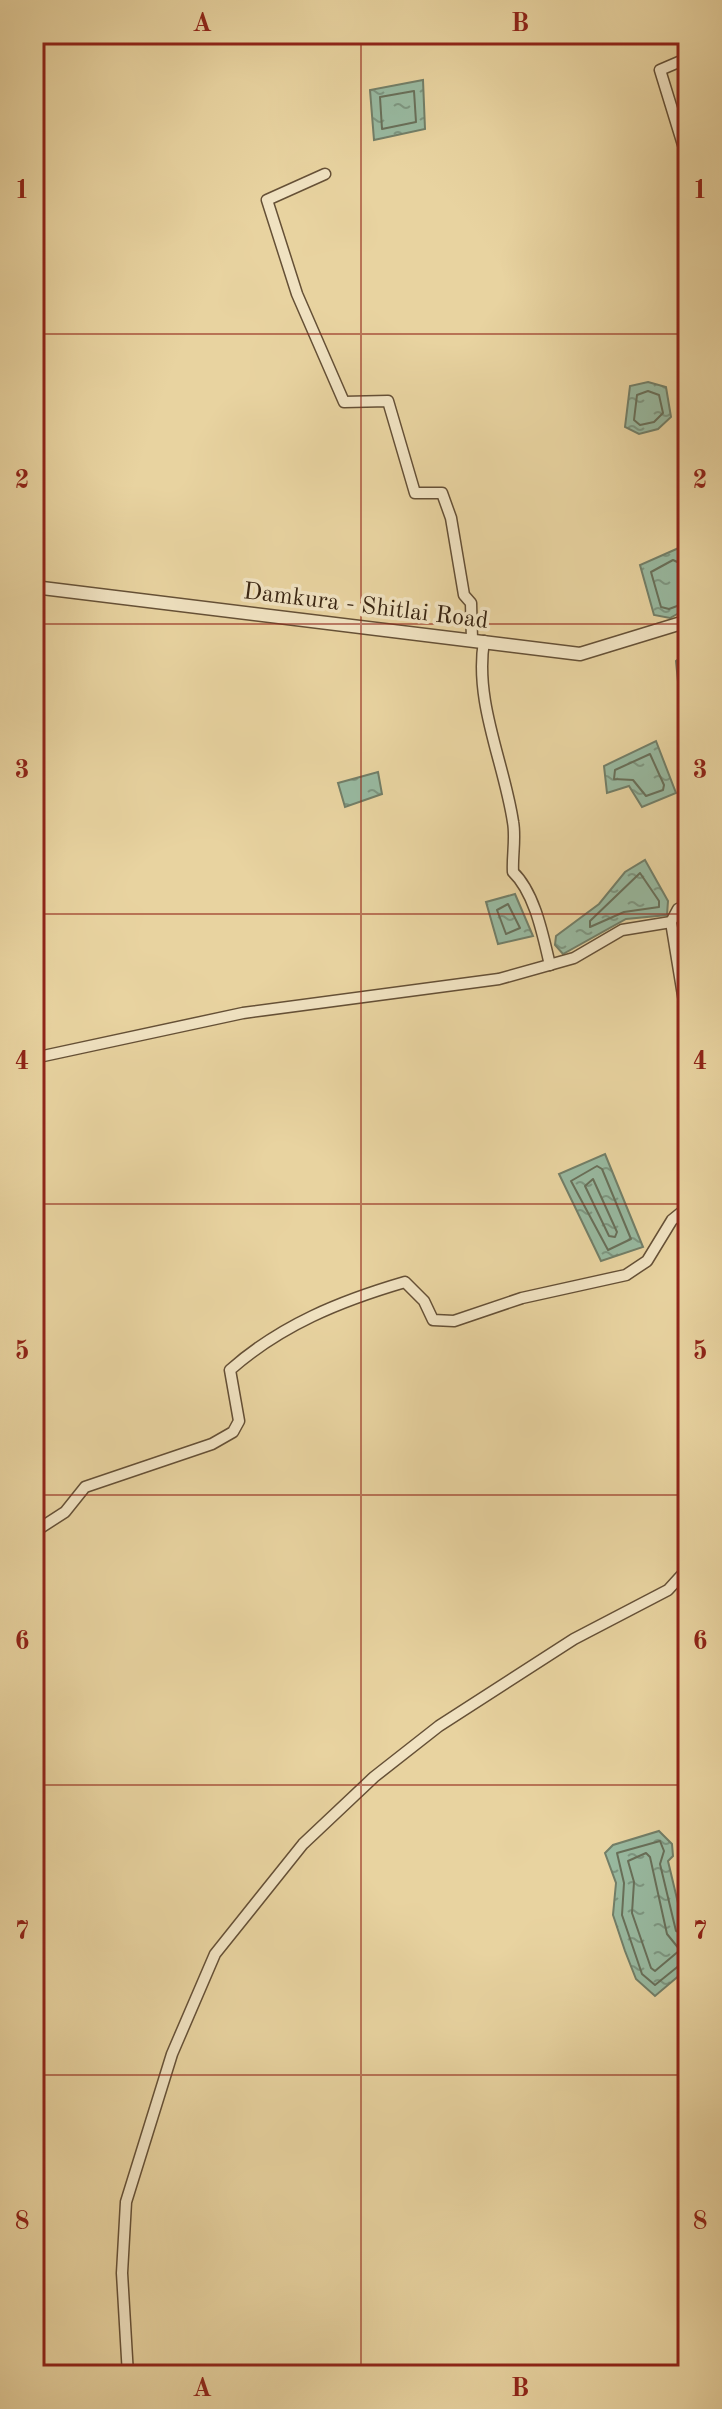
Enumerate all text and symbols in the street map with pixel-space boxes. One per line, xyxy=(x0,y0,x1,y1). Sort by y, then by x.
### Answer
text: A xyxy=(192,11,212,37)
text: B xyxy=(511,11,529,37)
text: 1 xyxy=(14,178,30,204)
text: 1 xyxy=(692,178,708,204)
text: 2 xyxy=(14,468,30,494)
text: 2 xyxy=(692,468,708,494)
street label: Damkura - Shitlai Road xyxy=(242,580,490,634)
text: 3 xyxy=(14,758,30,784)
text: 3 xyxy=(692,758,708,784)
text: 4 xyxy=(14,1049,30,1075)
text: 4 xyxy=(692,1049,708,1075)
text: 5 xyxy=(14,1339,30,1365)
text: 5 xyxy=(692,1339,708,1365)
text: 6 xyxy=(14,1629,30,1655)
text: 6 xyxy=(692,1629,708,1655)
text: 7 xyxy=(14,1919,30,1945)
text: 7 xyxy=(692,1919,708,1945)
text: 8 xyxy=(14,2209,30,2235)
text: 8 xyxy=(692,2209,708,2235)
text: A xyxy=(192,2376,212,2402)
text: B xyxy=(511,2376,529,2402)

